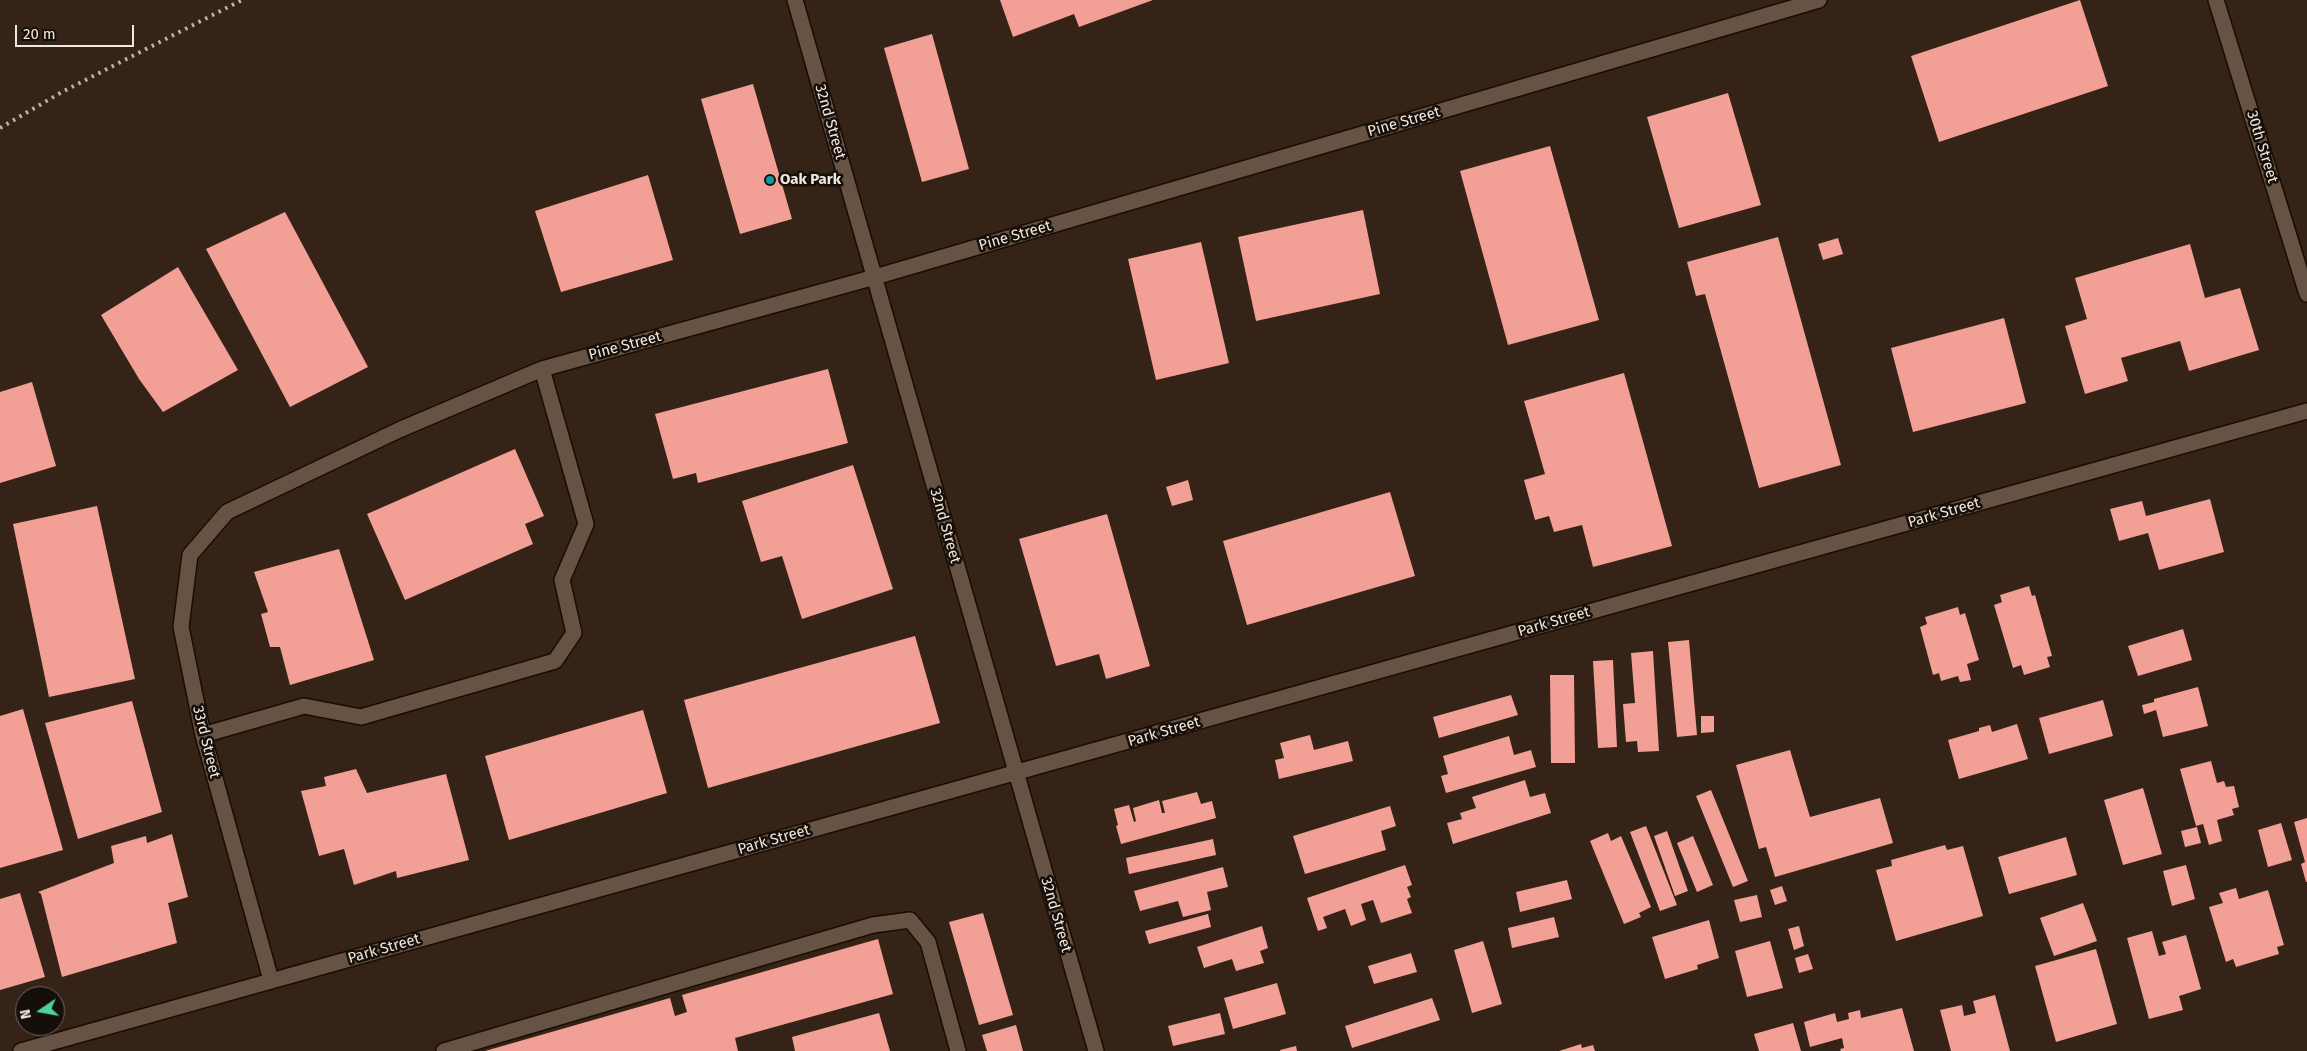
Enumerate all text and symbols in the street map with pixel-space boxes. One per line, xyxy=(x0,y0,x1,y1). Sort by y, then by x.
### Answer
scale bar xyxy=(18,15,136,47)
text: 20 m xyxy=(23,25,56,43)
street label: 32nd Street xyxy=(811,82,849,162)
street label: Pine Street xyxy=(1366,103,1442,141)
street label: 30th Street xyxy=(2242,109,2282,185)
place label: Oak Park xyxy=(780,171,841,189)
marker: Oak Park xyxy=(764,174,776,186)
street label: Pine Street xyxy=(977,217,1053,255)
street label: Pine Street xyxy=(587,328,663,364)
street label: 32nd Street xyxy=(926,486,964,566)
street label: Park Street xyxy=(1906,494,1982,532)
street label: Park Street xyxy=(1516,603,1592,641)
street label: 33rd Street xyxy=(188,704,224,780)
street label: Park Street xyxy=(1126,713,1202,751)
street label: Park Street xyxy=(736,821,812,859)
street label: 32nd Street xyxy=(1037,875,1075,955)
street label: Park Street xyxy=(346,930,422,968)
north arrow xyxy=(15,986,65,1036)
text: N xyxy=(17,1008,35,1020)

